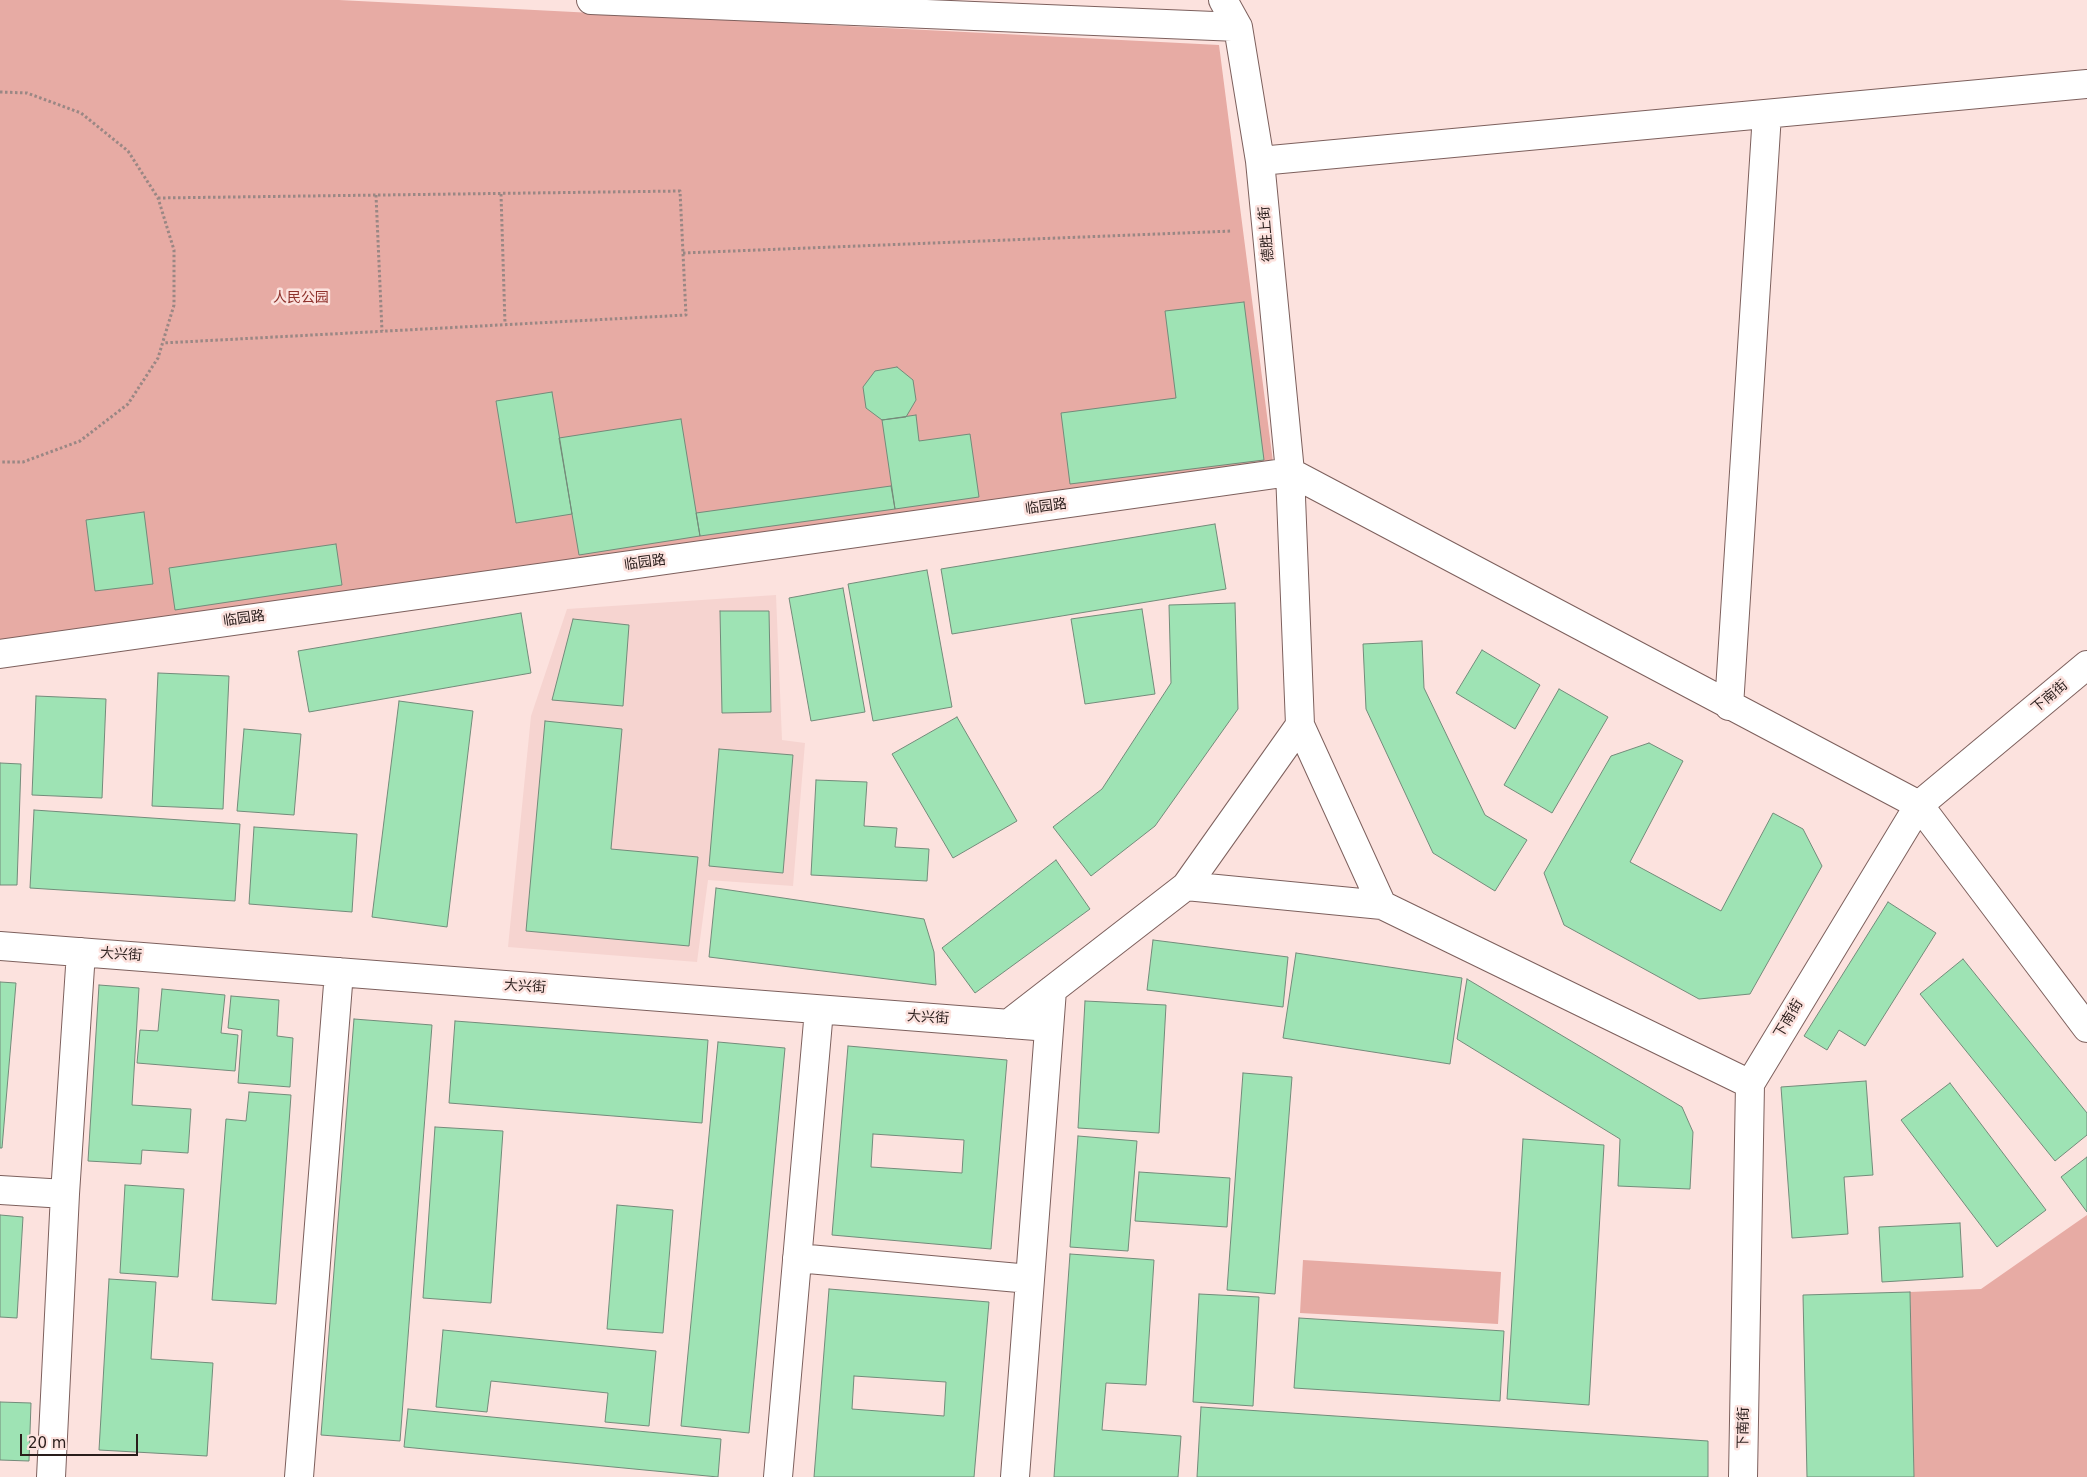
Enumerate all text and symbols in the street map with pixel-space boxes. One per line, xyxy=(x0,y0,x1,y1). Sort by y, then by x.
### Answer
street label: 德胜上街 xyxy=(1256,205,1278,263)
park label: 人民公园 xyxy=(273,290,329,306)
street label: 临园路 xyxy=(1024,496,1068,518)
street label: 临园路 xyxy=(623,552,667,574)
street label: 临园路 xyxy=(222,608,266,630)
street label: 下南街 xyxy=(2029,677,2071,717)
street label: 大兴街 xyxy=(99,945,143,965)
street label: 大兴街 xyxy=(503,977,547,997)
street label: 下南街 xyxy=(1771,997,1807,1041)
street label: 大兴街 xyxy=(906,1008,950,1028)
street label: 下南街 xyxy=(1735,1407,1753,1449)
scale bar xyxy=(22,1424,140,1456)
text: 20 m xyxy=(28,1434,66,1452)

